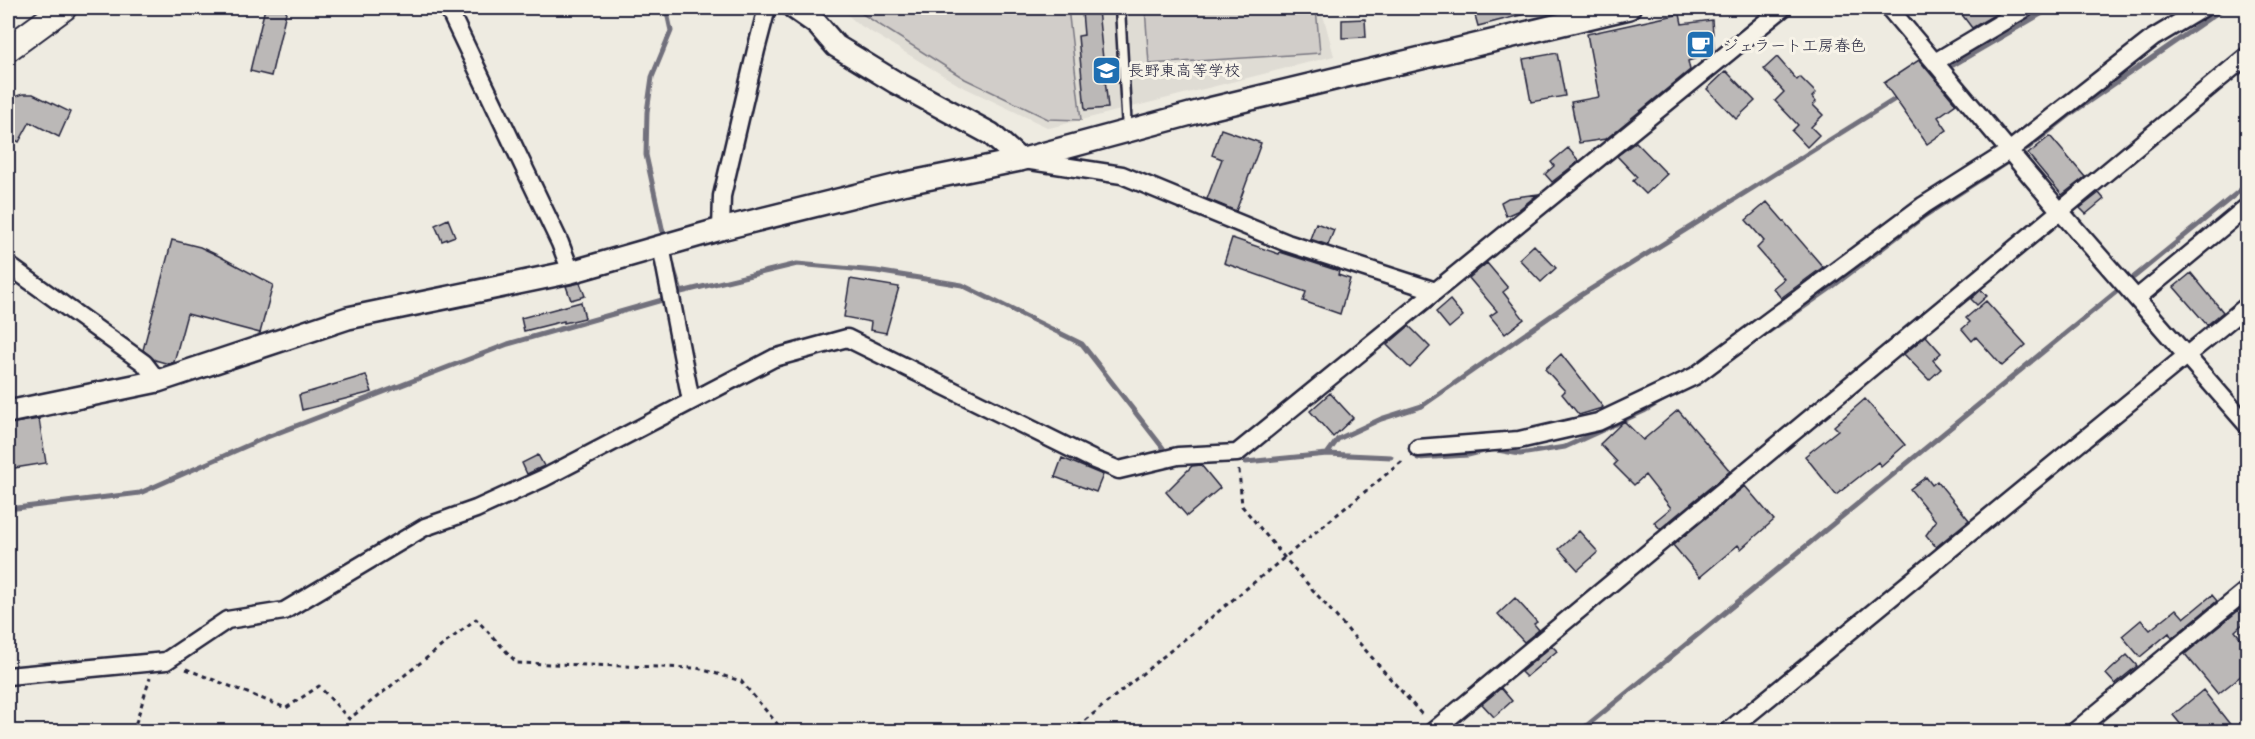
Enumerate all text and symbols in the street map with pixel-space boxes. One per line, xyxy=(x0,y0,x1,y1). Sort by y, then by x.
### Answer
cafe icon: ジェラート工房春色 xyxy=(1685,29,1717,61)
place label: ジェラート工房春色 xyxy=(1722,31,1866,60)
school or university icon: 長野東高等学校 xyxy=(1091,54,1123,86)
place label: 長野東高等学校 xyxy=(1128,56,1240,85)

